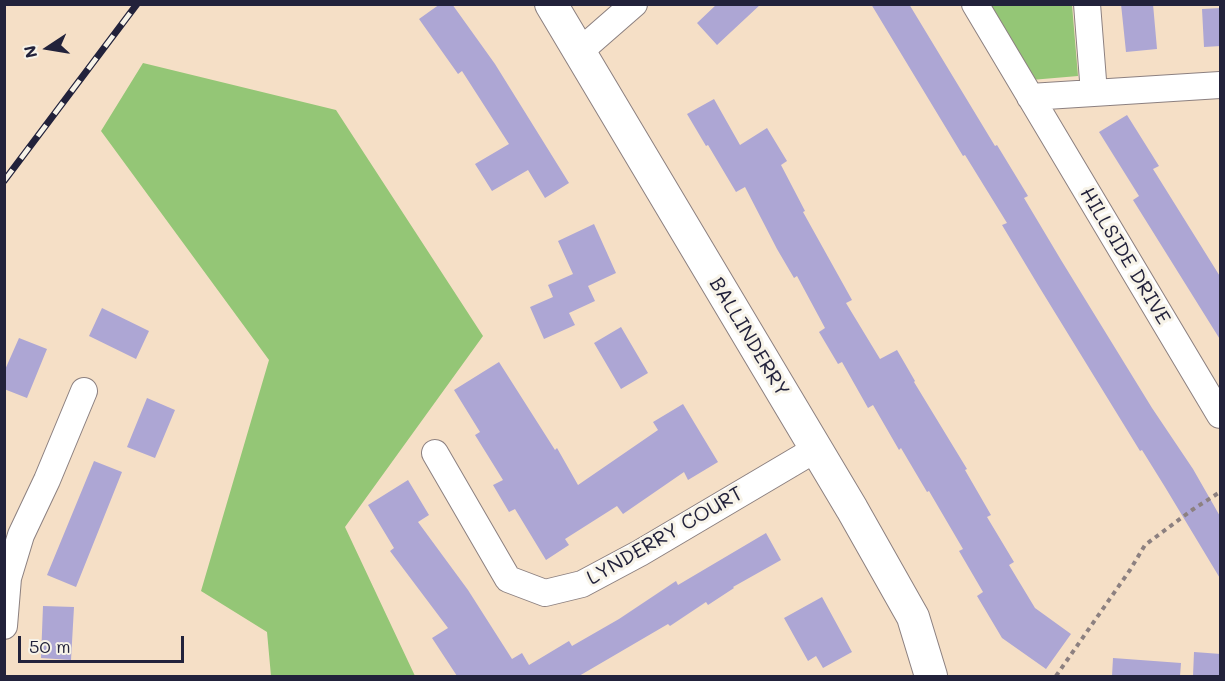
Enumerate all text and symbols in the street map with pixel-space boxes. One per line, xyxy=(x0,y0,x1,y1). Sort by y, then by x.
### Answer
north arrow xyxy=(18,18,78,78)
text: N xyxy=(18,44,41,60)
street label: HILLSIDE DRIVE xyxy=(1075,183,1175,329)
street label: BALLINDERRY xyxy=(704,273,794,401)
street label: LYNDERRY COURT xyxy=(583,482,747,590)
scale bar xyxy=(21,624,188,662)
text: 50 m xyxy=(29,634,71,658)

